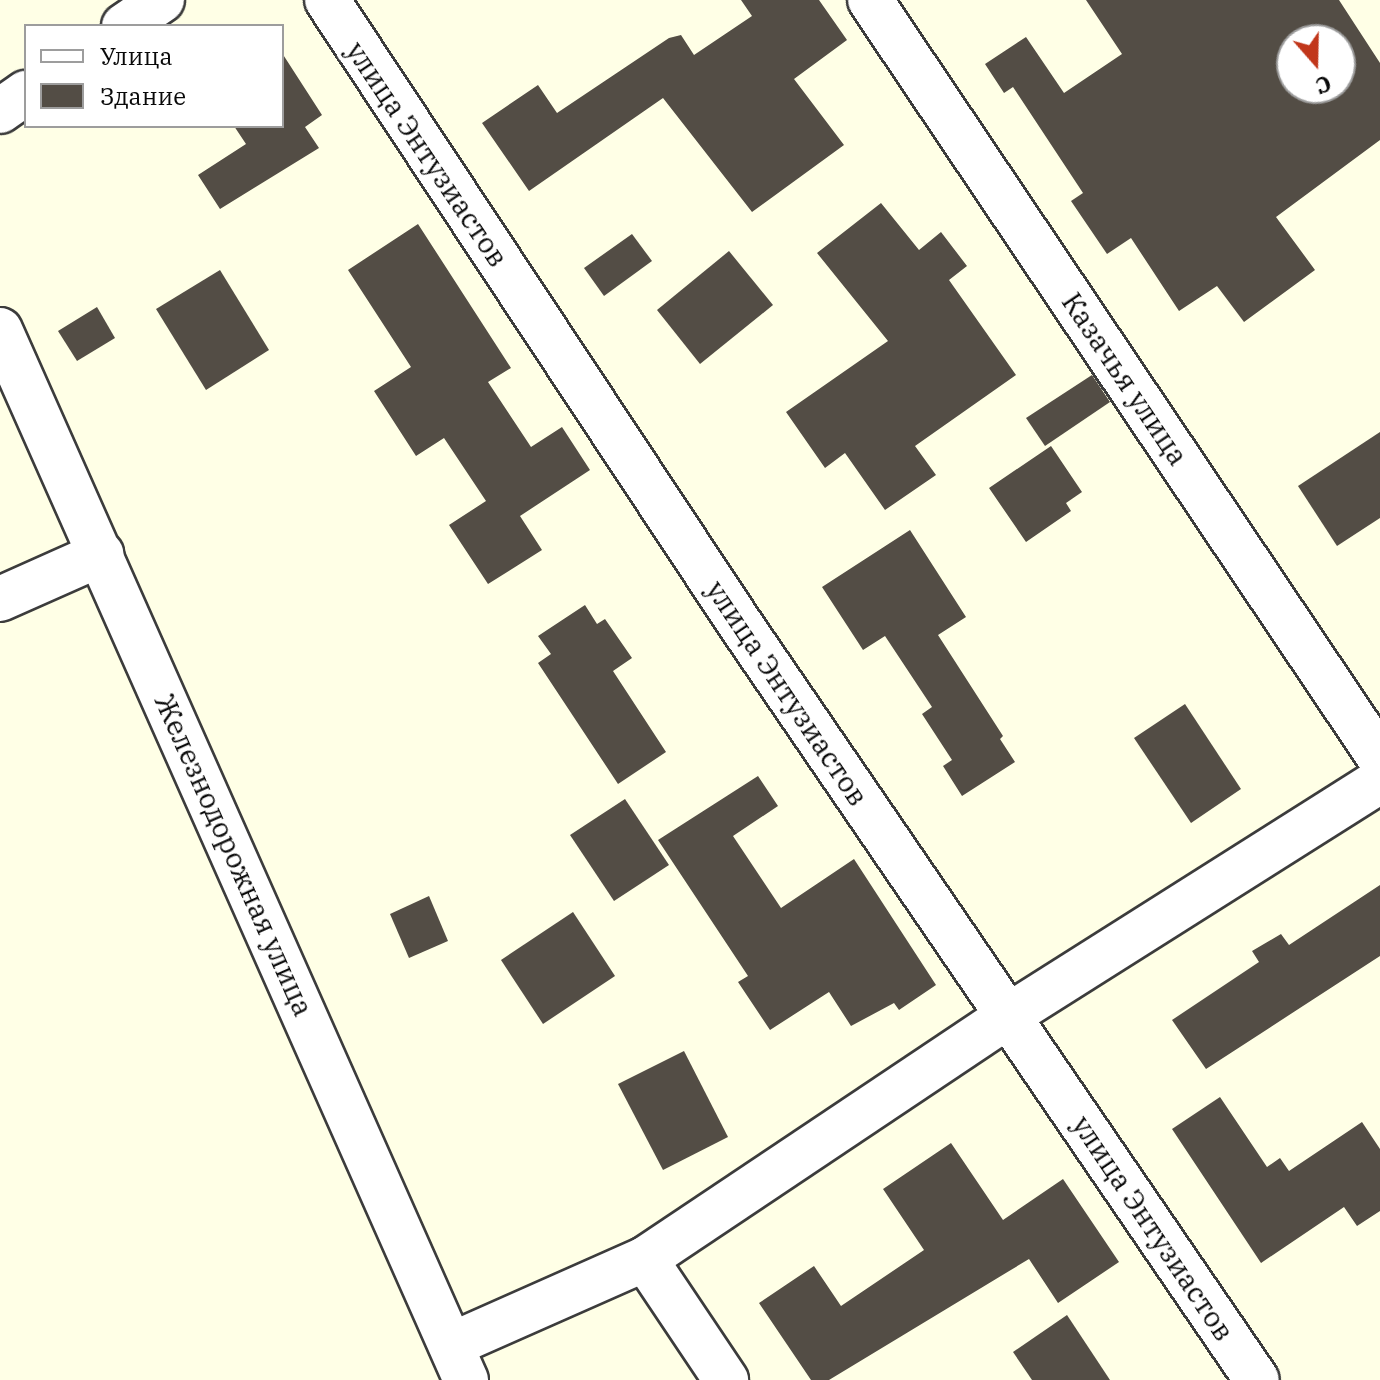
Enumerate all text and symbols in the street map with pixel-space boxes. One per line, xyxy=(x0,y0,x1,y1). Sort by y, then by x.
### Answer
legend xyxy=(24,24,284,128)
north arrow xyxy=(1276,24,1356,104)
street label: улица Энтузиастов xyxy=(339,35,515,273)
text: Улица xyxy=(100,40,173,72)
text: С xyxy=(1312,69,1336,101)
text: Здание xyxy=(100,80,186,112)
street label: Казачья улица xyxy=(1055,286,1195,472)
street label: улица Энтузиастов xyxy=(699,574,875,812)
street label: Железнодорожная улица xyxy=(148,689,320,1021)
street label: улица Энтузиастов xyxy=(1065,1109,1241,1347)

